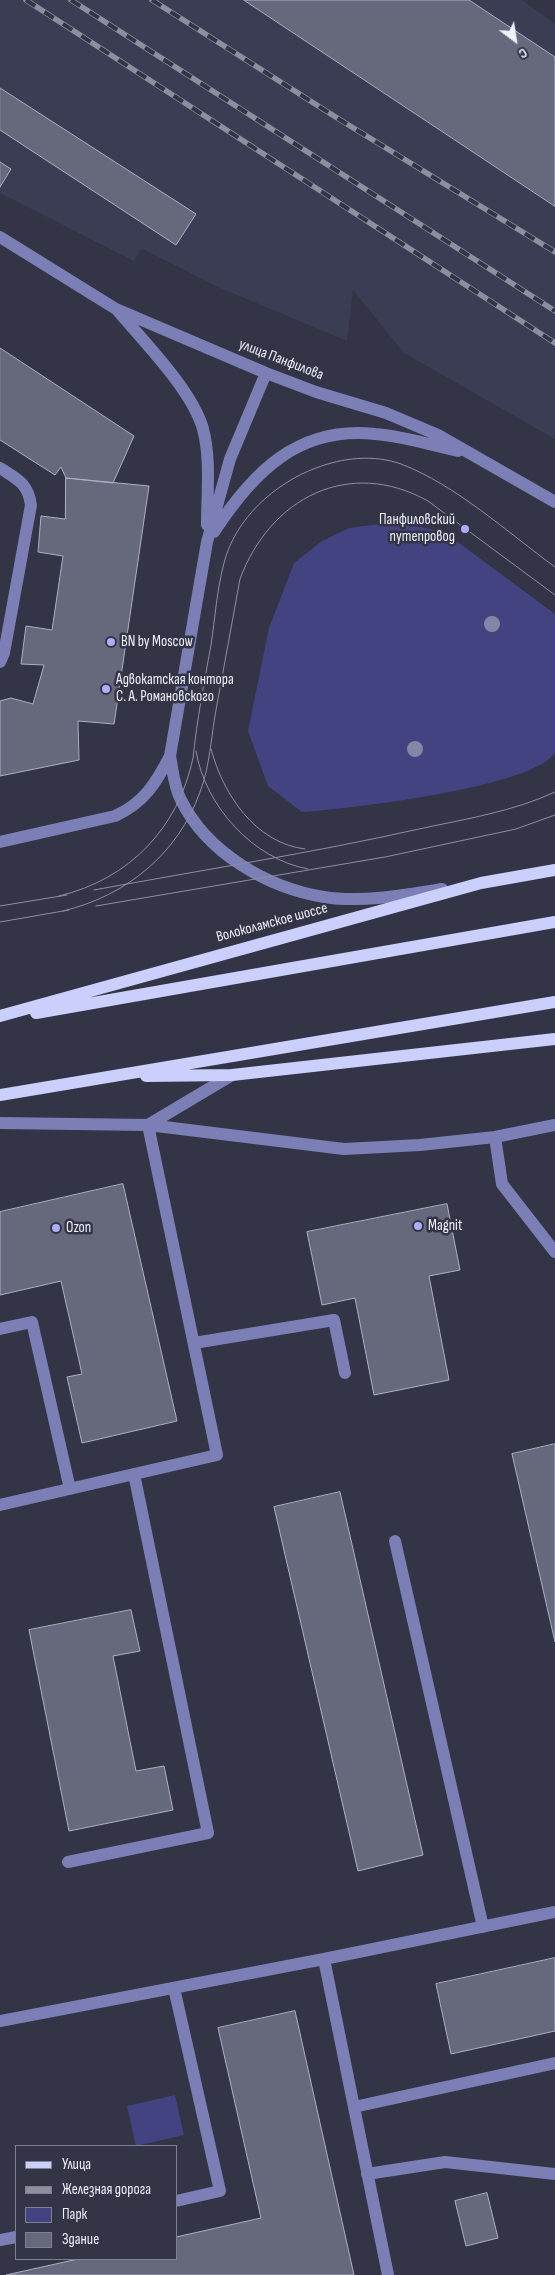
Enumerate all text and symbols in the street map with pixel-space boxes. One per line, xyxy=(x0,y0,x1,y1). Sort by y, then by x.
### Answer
north arrow xyxy=(490,15,540,65)
text: С xyxy=(516,44,530,62)
street label: улица Панфилова xyxy=(236,336,326,384)
place label: Панфиловский путепровод xyxy=(379,511,455,546)
marker: Панфиловский путепровод xyxy=(459,523,471,535)
place label: BN by Moscow xyxy=(121,633,193,651)
marker: BN by Moscow xyxy=(105,636,117,648)
place label: Адвокатская контора С. А. Романовского xyxy=(116,671,234,706)
marker: Адвокатская контора С. А. Романовского xyxy=(100,683,112,695)
street label: Волоколамское шоссе xyxy=(214,899,330,947)
place label: Magnit xyxy=(428,1217,462,1235)
place label: Ozon xyxy=(66,1219,91,1237)
marker: Magnit xyxy=(412,1220,424,1232)
marker: Ozon xyxy=(50,1222,62,1234)
legend xyxy=(15,2145,178,2260)
text: Улица xyxy=(62,2155,91,2174)
text: Железная дорога xyxy=(62,2180,151,2199)
text: Парк xyxy=(62,2205,87,2224)
text: Здание xyxy=(62,2230,99,2249)

